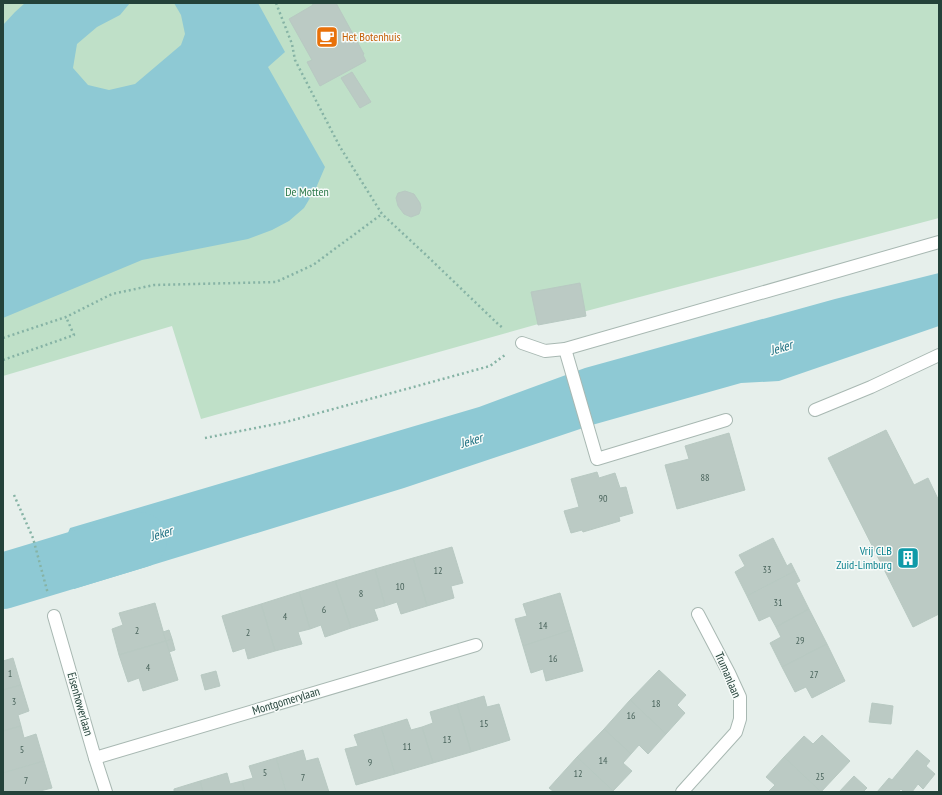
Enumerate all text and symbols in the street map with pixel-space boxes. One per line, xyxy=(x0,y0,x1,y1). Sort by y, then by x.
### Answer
cafe icon: Het Botenhuis xyxy=(314,24,340,50)
place label: Het Botenhuis xyxy=(342,29,401,44)
park label: De Motten xyxy=(285,184,329,199)
water label: Jeker xyxy=(767,335,797,359)
water label: Jeker xyxy=(457,428,487,452)
house number: 88 xyxy=(701,471,710,484)
house number: 90 xyxy=(599,492,608,505)
water label: Jeker xyxy=(147,521,177,545)
place label: Vrij CLB Zuid-Limburg xyxy=(836,543,892,572)
building icon: Vrij CLB Zuid-Limburg xyxy=(895,545,921,571)
house number: 33 xyxy=(763,563,772,576)
house number: 12 xyxy=(434,564,443,577)
house number: 10 xyxy=(396,580,405,593)
house number: 8 xyxy=(359,587,363,600)
house number: 31 xyxy=(774,596,783,609)
house number: 6 xyxy=(322,603,327,616)
house number: 4 xyxy=(283,610,288,623)
house number: 14 xyxy=(539,619,548,632)
house number: 2 xyxy=(135,624,139,637)
house number: 2 xyxy=(246,626,250,639)
house number: 29 xyxy=(796,634,805,647)
street label: Trumanlaan xyxy=(712,650,745,700)
house number: 16 xyxy=(549,652,558,665)
house number: 4 xyxy=(146,661,151,674)
house number: 1 xyxy=(8,667,12,680)
house number: 27 xyxy=(810,668,819,681)
street label: Eisenhowerlaan xyxy=(64,670,97,737)
street label: Montgomerylaan xyxy=(250,683,321,718)
house number: 3 xyxy=(12,695,16,708)
house number: 18 xyxy=(652,697,661,710)
house number: 16 xyxy=(627,709,636,722)
house number: 15 xyxy=(480,717,489,730)
house number: 13 xyxy=(443,733,452,746)
house number: 11 xyxy=(403,740,412,753)
house number: 5 xyxy=(20,743,24,756)
house number: 14 xyxy=(599,754,608,767)
house number: 9 xyxy=(368,756,372,769)
house number: 5 xyxy=(263,766,267,779)
house number: 12 xyxy=(574,767,583,780)
house number: 25 xyxy=(816,770,825,783)
house number: 7 xyxy=(301,771,305,784)
house number: 7 xyxy=(24,774,28,787)

